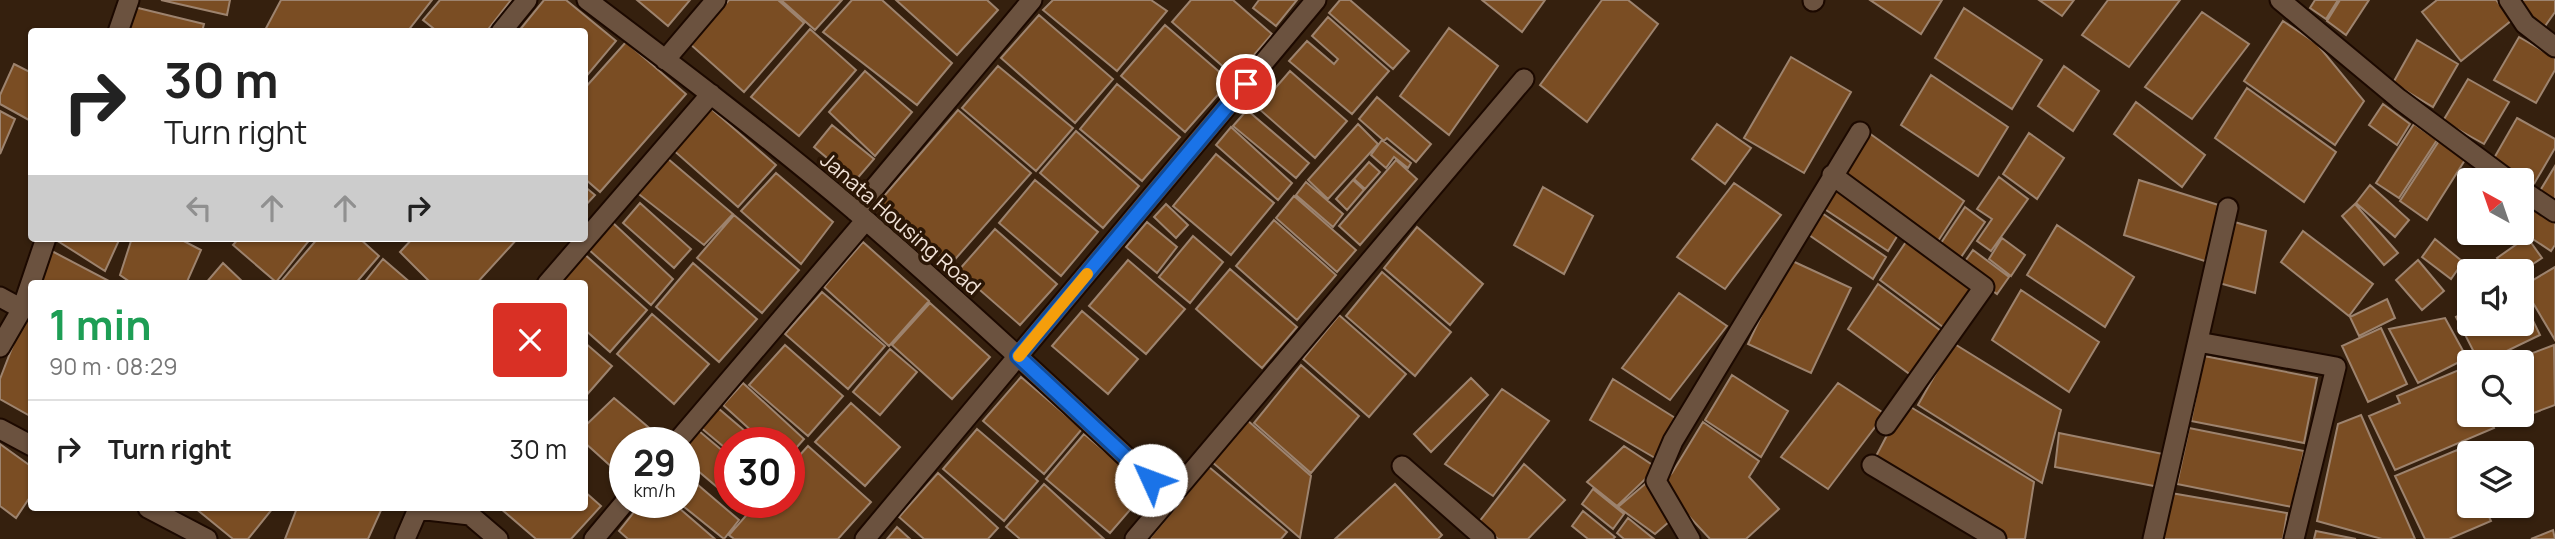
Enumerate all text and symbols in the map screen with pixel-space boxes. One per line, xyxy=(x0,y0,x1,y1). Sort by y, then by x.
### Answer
text: 30 m xyxy=(164,46,279,113)
pin xyxy=(1216,54,1276,114)
icon: right xyxy=(49,56,140,147)
icon: arrive xyxy=(1227,65,1265,103)
text: Turn right xyxy=(164,110,307,154)
street label: Janata Housing Road xyxy=(815,146,987,300)
north arrow xyxy=(2457,168,2534,245)
map controls xyxy=(2457,168,2534,518)
icon: left xyxy=(180,189,218,227)
icon: ahead xyxy=(253,189,291,227)
icon: ahead xyxy=(326,189,364,227)
icon: right xyxy=(399,189,437,227)
button: sound xyxy=(2457,259,2534,336)
text: 1 min xyxy=(49,295,152,353)
button: close xyxy=(493,303,567,377)
text: 90 m · 08:29 xyxy=(49,350,177,382)
button: search xyxy=(2457,350,2534,427)
speed limit sign: 30 xyxy=(714,427,805,518)
icon: right xyxy=(49,430,87,468)
text: Turn right xyxy=(108,431,232,467)
text: 30 m xyxy=(510,431,567,467)
text: 29 xyxy=(633,439,676,487)
button: layers xyxy=(2457,441,2534,518)
position arrow xyxy=(1114,443,1188,517)
text: km/h xyxy=(634,478,675,502)

